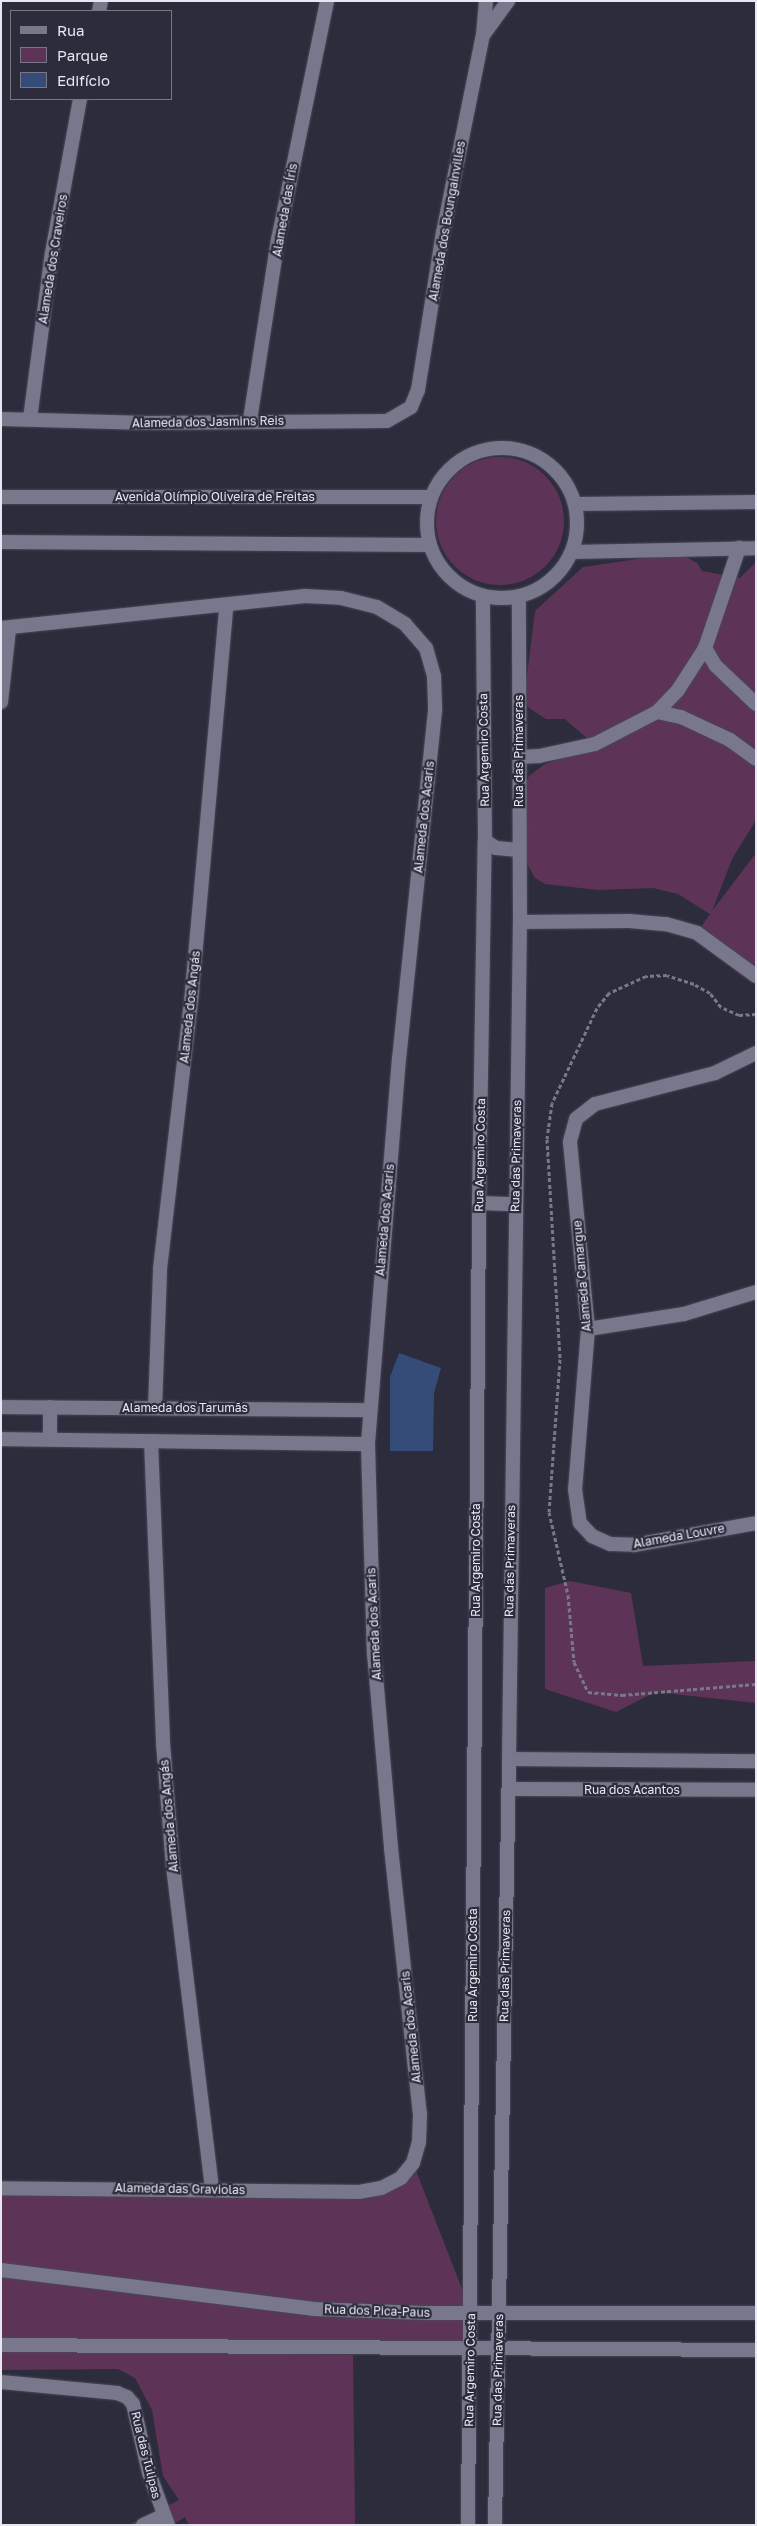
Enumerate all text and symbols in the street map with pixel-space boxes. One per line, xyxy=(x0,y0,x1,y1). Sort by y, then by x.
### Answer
legend xyxy=(10,10,172,100)
text: Rua xyxy=(57,21,84,39)
text: Parque xyxy=(57,46,108,64)
text: Edifício xyxy=(57,71,110,89)
street label: Alameda dos Boungainvilles xyxy=(426,140,468,302)
street label: Alameda das Íris xyxy=(270,162,300,258)
street label: Alameda dos Craveiros xyxy=(36,193,70,325)
street label: Alameda dos Jasmins Reis xyxy=(132,413,284,431)
street label: Avenida Olímpio Oliveira de Freitas xyxy=(115,490,315,504)
street label: Rua Argemiro Costa xyxy=(476,693,492,807)
street label: Rua das Primaveras xyxy=(512,695,526,807)
street label: Alameda dos Acaris xyxy=(411,760,437,874)
street label: Alameda dos Angás xyxy=(177,950,203,1064)
street label: Rua Argemiro Costa xyxy=(472,1098,488,1212)
street label: Rua das Primaveras xyxy=(508,1100,524,1212)
street label: Alameda dos Acaris xyxy=(373,1163,397,1277)
street label: Alameda Camargue xyxy=(570,1220,594,1332)
street label: Alameda dos Tarumãs xyxy=(122,1401,248,1415)
street label: Rua Argemiro Costa xyxy=(469,1503,483,1617)
street label: Rua das Primaveras xyxy=(502,1505,518,1617)
street label: Alameda Louvre xyxy=(632,1521,726,1551)
street label: Alameda dos Acaris xyxy=(364,1567,384,1681)
street label: Alameda dos Angás xyxy=(157,1759,181,1873)
street label: Rua dos Acantos xyxy=(584,1783,680,1797)
street label: Rua Argemiro Costa xyxy=(466,1908,480,2022)
street label: Rua das Primaveras xyxy=(497,1910,513,2022)
street label: Alameda dos Acaris xyxy=(398,1970,424,2084)
street label: Alameda das Graviolas xyxy=(115,2181,245,2197)
street label: Rua dos Pica-Paus xyxy=(324,2302,430,2320)
street label: Rua Argemiro Costa xyxy=(462,2313,478,2427)
street label: Rua das Primaveras xyxy=(490,2314,506,2426)
street label: Rua das Tulipas xyxy=(128,2410,164,2500)

